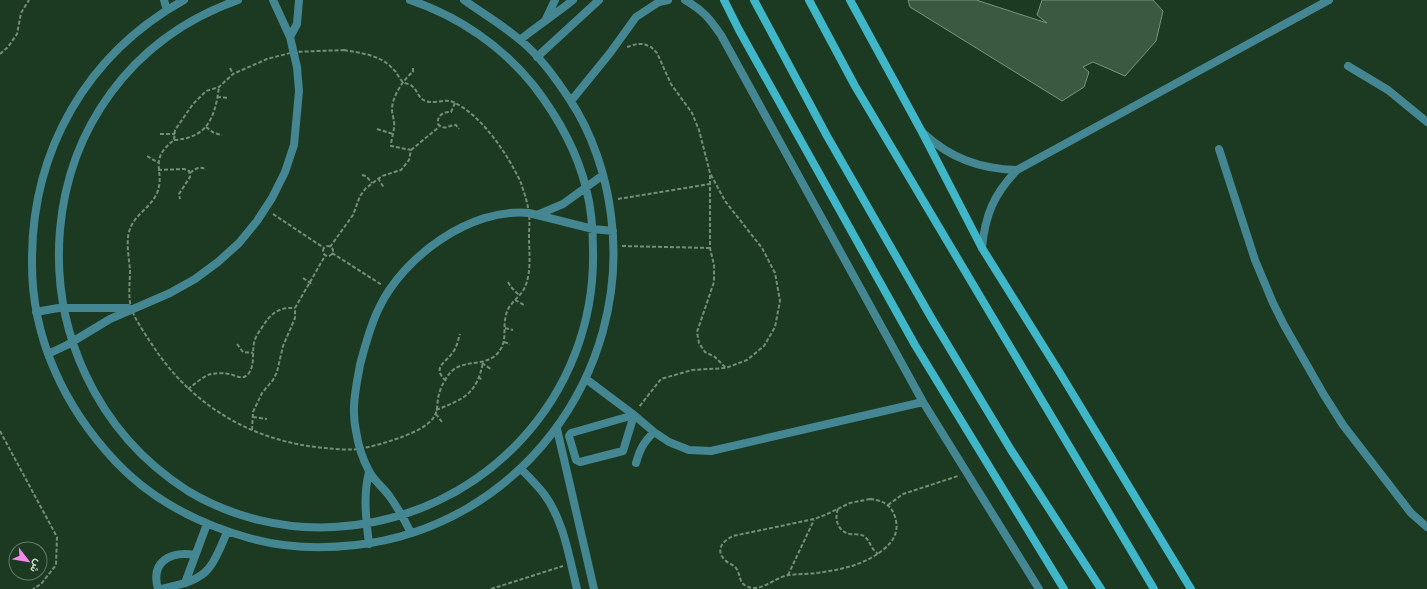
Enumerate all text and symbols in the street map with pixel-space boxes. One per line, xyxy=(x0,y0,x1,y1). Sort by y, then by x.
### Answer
north arrow xyxy=(8,541,48,581)
text: ش xyxy=(26,556,46,575)

